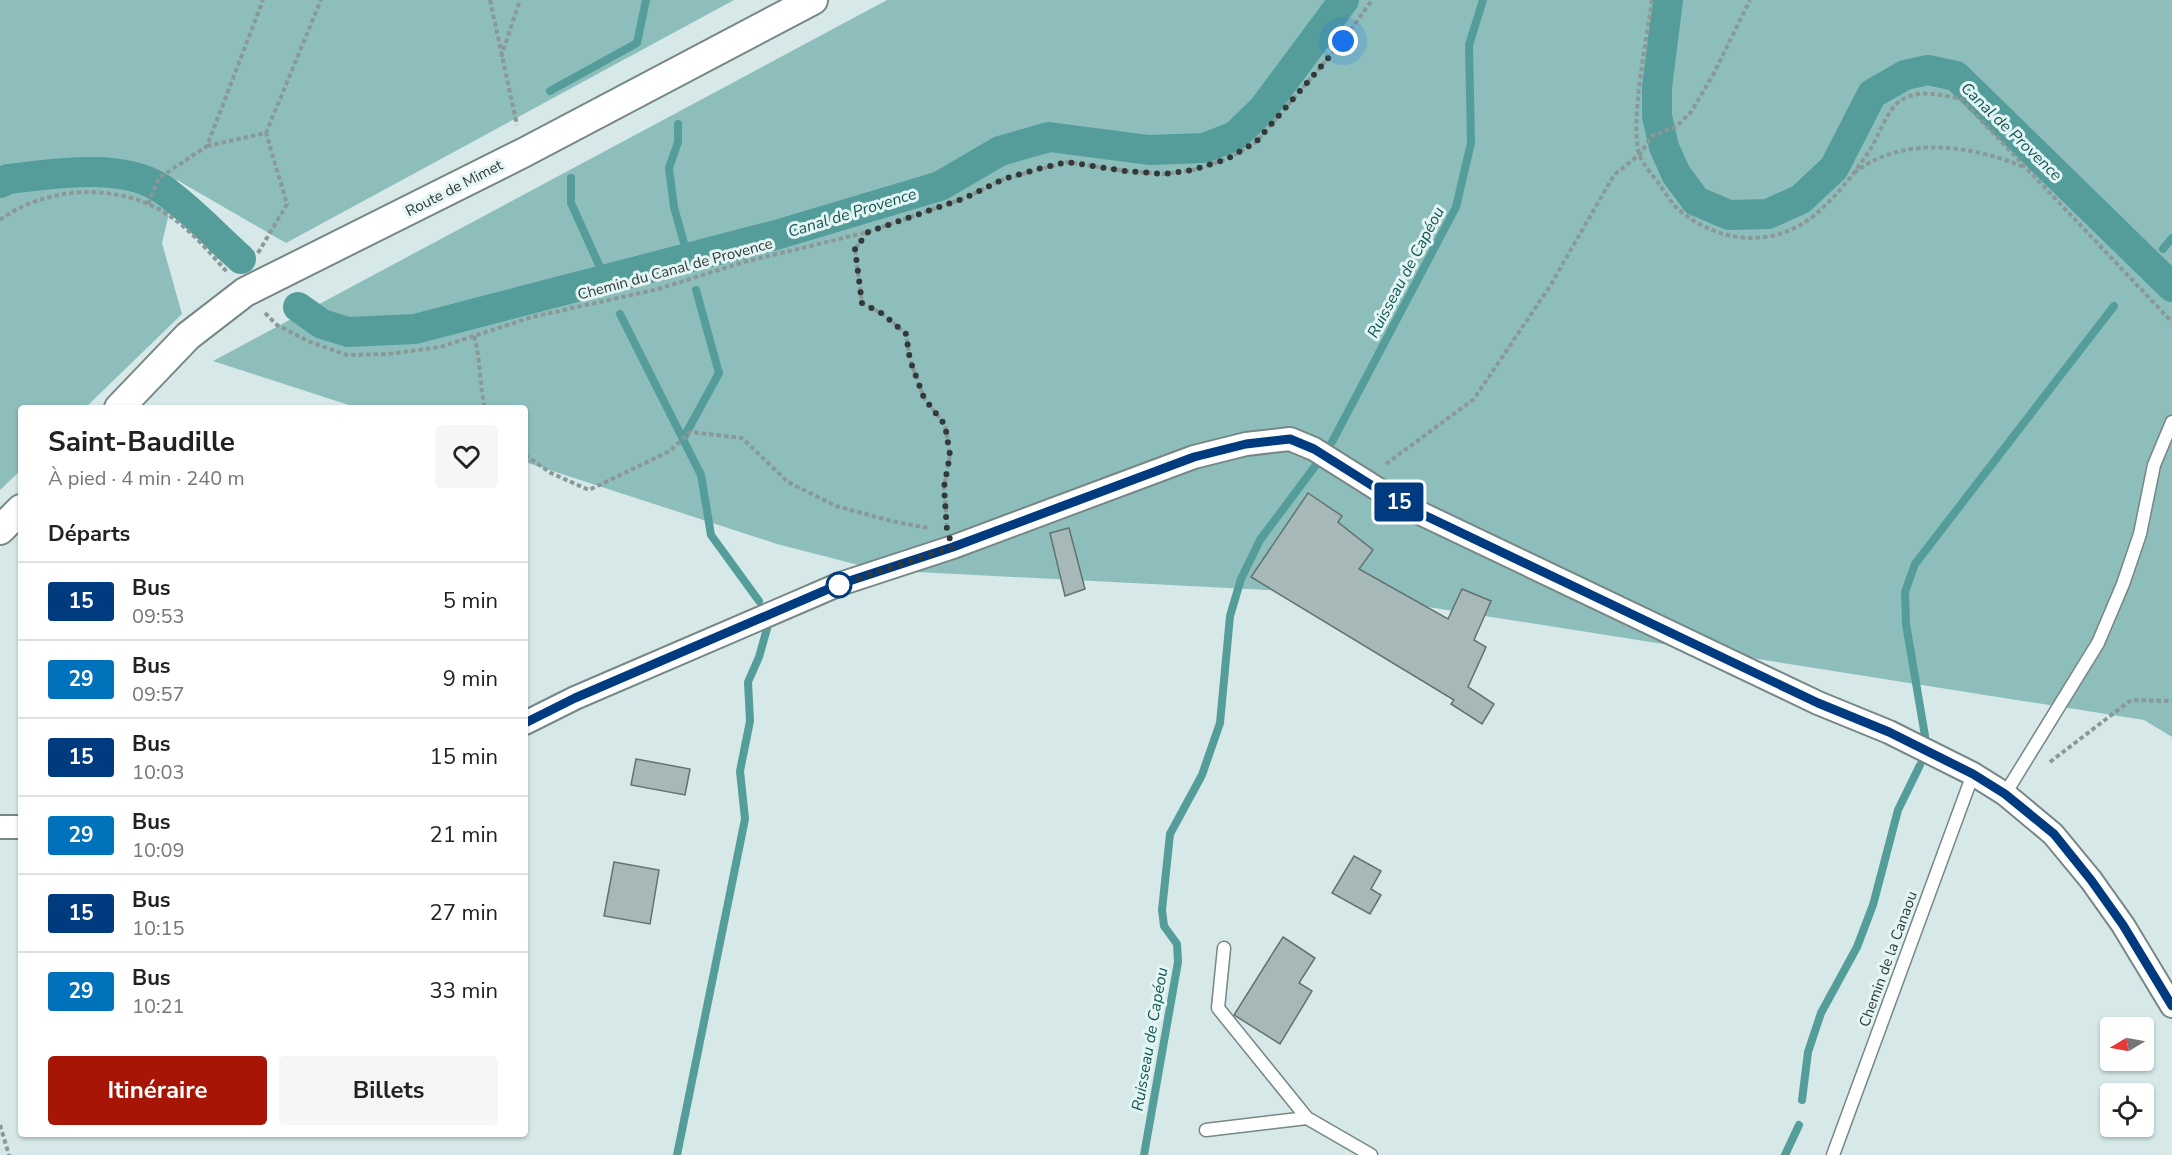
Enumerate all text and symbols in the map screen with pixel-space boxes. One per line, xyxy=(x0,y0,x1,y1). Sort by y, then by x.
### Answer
your location xyxy=(1328,26,1358,56)
water label: Canal de Provence xyxy=(1956,78,2067,186)
street label: Route de Mimet xyxy=(402,155,507,221)
water label: Canal de Provence xyxy=(785,183,920,243)
water label: Ruisseau de Capéou xyxy=(1362,203,1450,342)
street label: Chemin du Canal de Provence xyxy=(575,233,775,305)
text: Saint-Baudille xyxy=(48,423,235,461)
button: heart xyxy=(435,425,498,488)
text: À pied · 4 min · 240 m xyxy=(48,465,245,492)
line badge: 15 xyxy=(1372,482,1426,522)
text: 15 xyxy=(1386,488,1412,516)
text: Départs xyxy=(48,519,130,549)
unlabelled marker xyxy=(826,572,852,598)
text: Bus xyxy=(132,573,171,603)
text: 5 min xyxy=(443,586,498,616)
text: 15 xyxy=(68,587,94,615)
text: 09:53 xyxy=(132,603,185,630)
text: Bus xyxy=(132,651,171,681)
text: 9 min xyxy=(443,664,498,694)
text: 29 xyxy=(68,665,94,693)
text: 09:57 xyxy=(132,681,185,708)
text: Bus xyxy=(132,729,171,759)
text: 15 min xyxy=(430,742,498,772)
text: 15 xyxy=(68,743,94,771)
text: 10:03 xyxy=(132,759,185,786)
text: Bus xyxy=(132,807,171,837)
text: 21 min xyxy=(430,820,498,850)
text: 29 xyxy=(68,821,94,849)
text: 10:09 xyxy=(132,837,185,864)
text: Bus xyxy=(132,885,171,915)
street label: Chemin de la Canaou xyxy=(1854,888,1922,1030)
text: 27 min xyxy=(430,898,498,928)
text: 15 xyxy=(68,899,94,927)
text: 10:15 xyxy=(132,915,185,942)
text: Bus xyxy=(132,963,171,993)
water label: Ruisseau de Capéou xyxy=(1127,966,1173,1113)
text: 33 min xyxy=(430,976,498,1006)
text: 29 xyxy=(68,977,94,1005)
text: 10:21 xyxy=(132,993,185,1020)
north arrow xyxy=(2100,1017,2154,1071)
map controls xyxy=(2100,1017,2154,1137)
button: Itinéraire xyxy=(48,1056,267,1125)
button: Billets xyxy=(279,1056,498,1125)
button: locate xyxy=(2100,1083,2154,1137)

